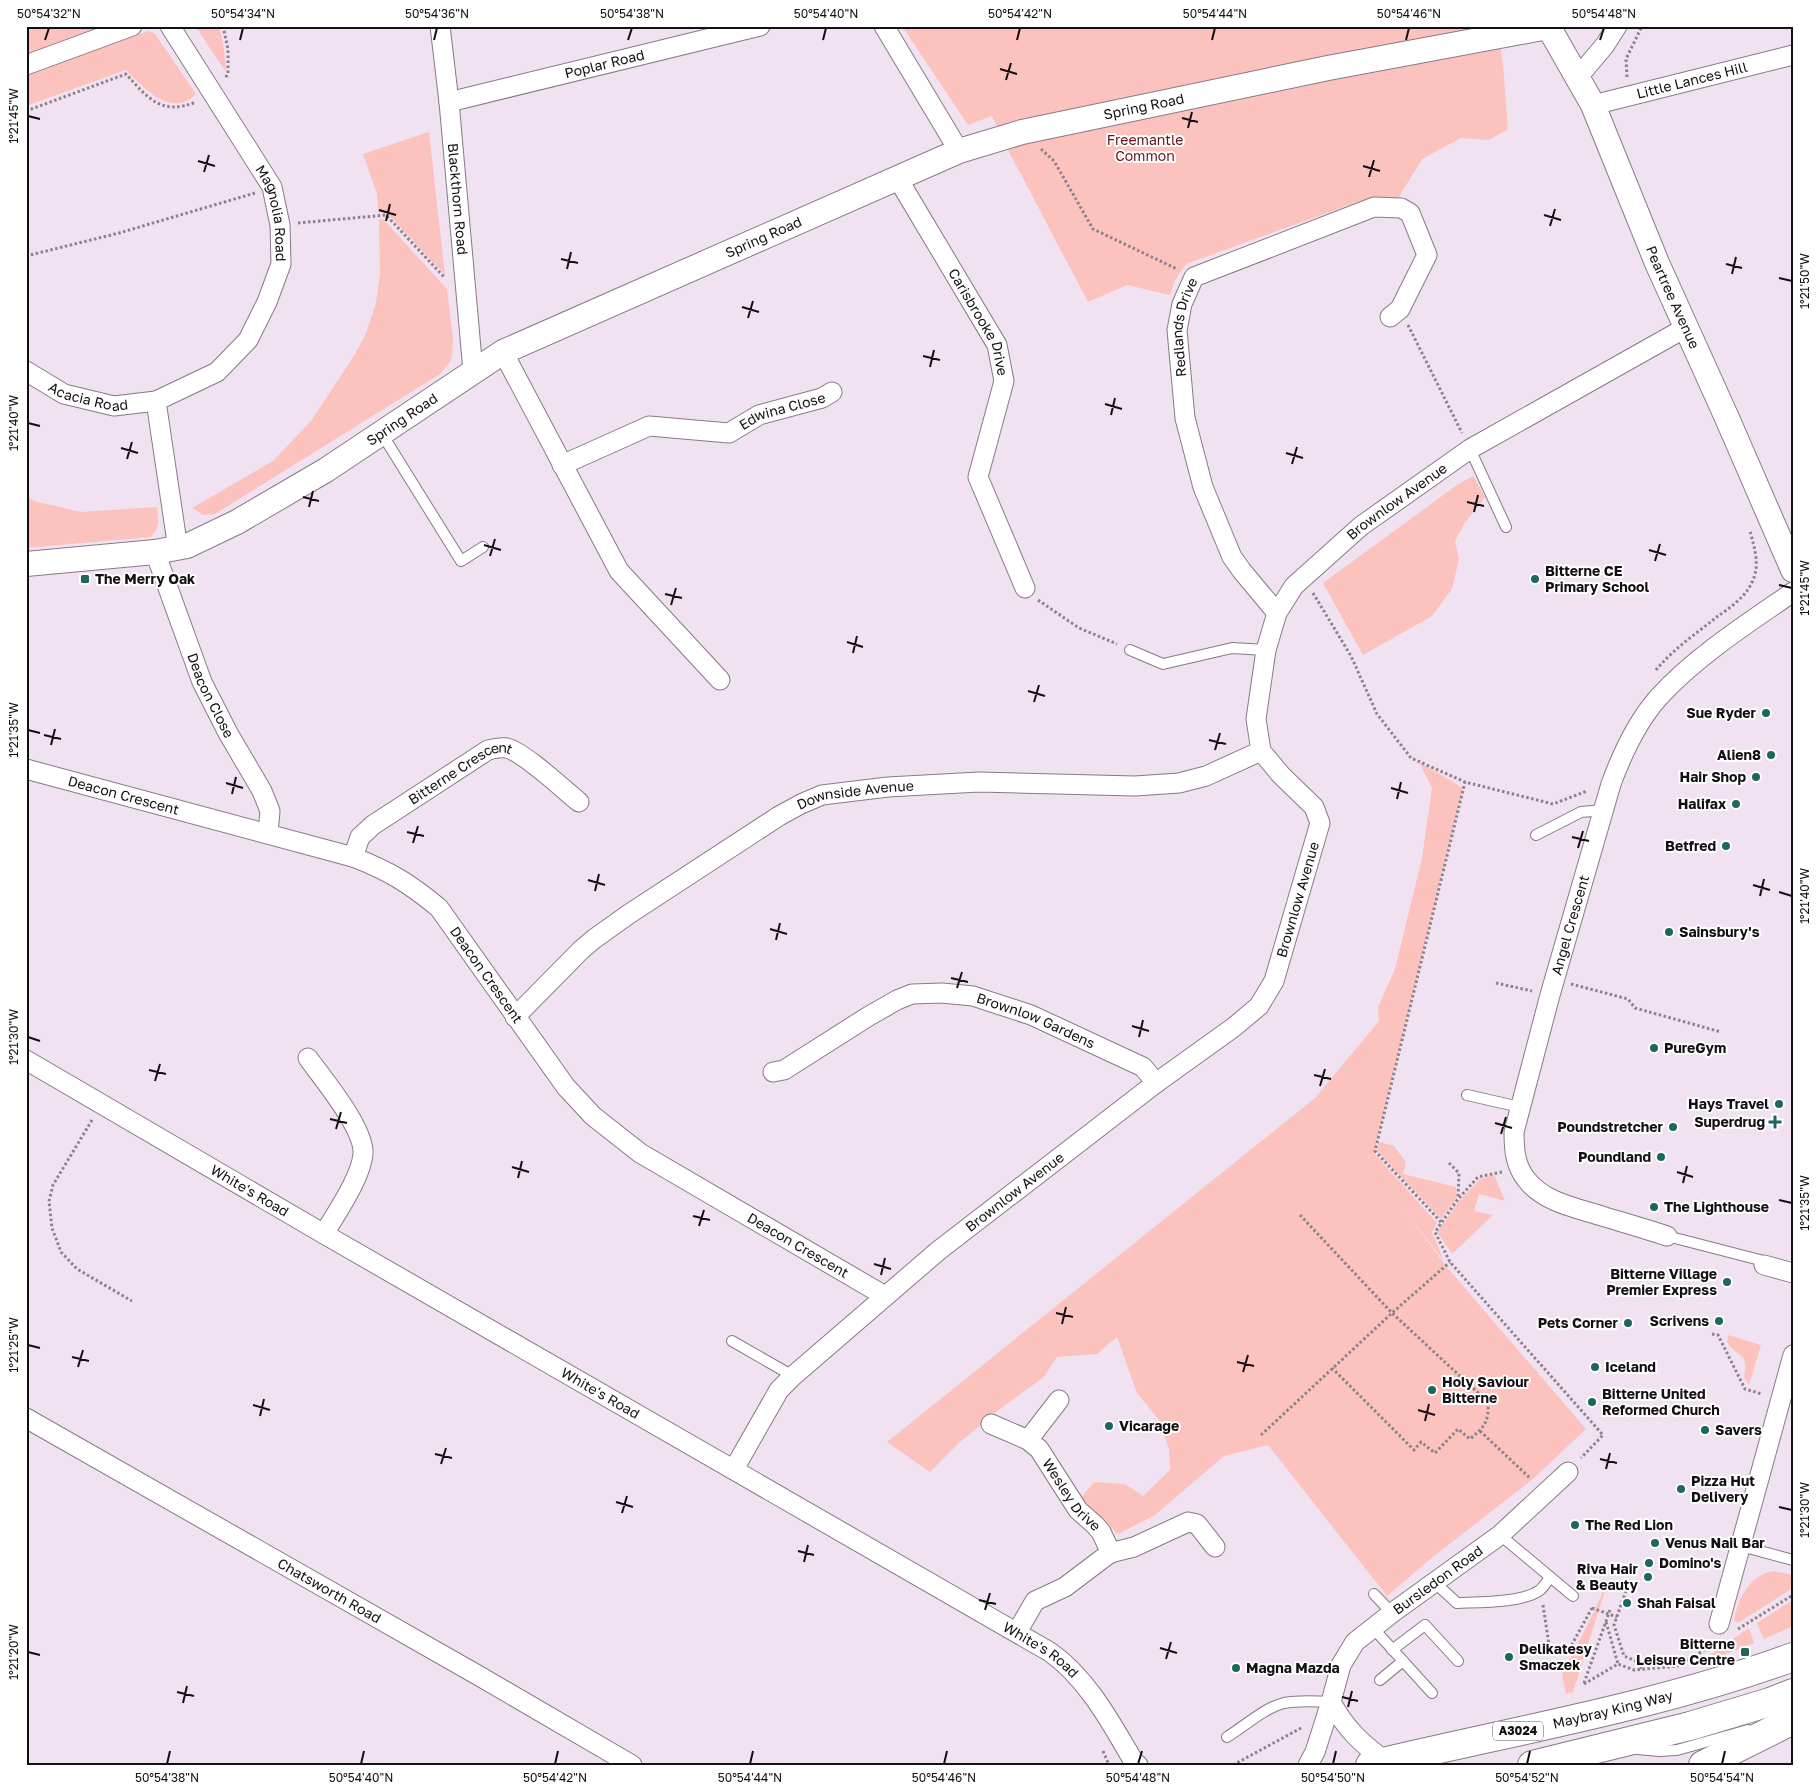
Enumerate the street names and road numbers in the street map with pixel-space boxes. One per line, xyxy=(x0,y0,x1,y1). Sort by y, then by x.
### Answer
street label: Poplar Road xyxy=(563,46,646,81)
street label: Little Lances Hill xyxy=(1635,58,1749,102)
street label: Spring Road xyxy=(1102,89,1186,123)
street label: Blackthorn Road xyxy=(445,142,472,256)
street label: Magnolia Road xyxy=(252,162,290,262)
street label: Spring Road xyxy=(722,212,804,261)
street label: Peartree Avenue xyxy=(1643,243,1704,351)
street label: Carisbrooke Drive xyxy=(945,265,1012,377)
street label: Redlands Drive xyxy=(1168,275,1201,378)
street label: Acacia Road xyxy=(46,378,129,414)
street label: Edwina Close xyxy=(736,388,827,433)
street label: Spring Road xyxy=(363,389,441,449)
street label: Brownlow Avenue xyxy=(1343,459,1450,543)
street label: Deacon Close xyxy=(184,651,238,741)
street label: Bitterne Crescent xyxy=(405,739,515,808)
street label: Deacon Crescent xyxy=(66,772,181,818)
street label: Downside Avenue xyxy=(794,777,914,813)
street label: Brownlow Avenue xyxy=(1272,840,1322,959)
street label: Angel Crescent xyxy=(1547,873,1592,977)
street label: Deacon Crescent xyxy=(447,923,527,1026)
street label: Brownlow Gardens xyxy=(975,989,1098,1052)
street label: Brownlow Avenue xyxy=(962,1148,1067,1235)
street label: White's Road xyxy=(208,1161,292,1220)
street label: Deacon Crescent xyxy=(745,1209,852,1281)
street label: White's Road xyxy=(558,1363,643,1422)
street label: Wesley Drive xyxy=(1039,1455,1105,1534)
street label: Bursledon Road xyxy=(1389,1541,1486,1618)
street label: Chatsworth Road xyxy=(275,1554,384,1626)
street label: White's Road xyxy=(1000,1618,1083,1681)
street label: Maybray King Way xyxy=(1551,1686,1675,1732)
road number: A3024 xyxy=(1493,1722,1543,1740)

